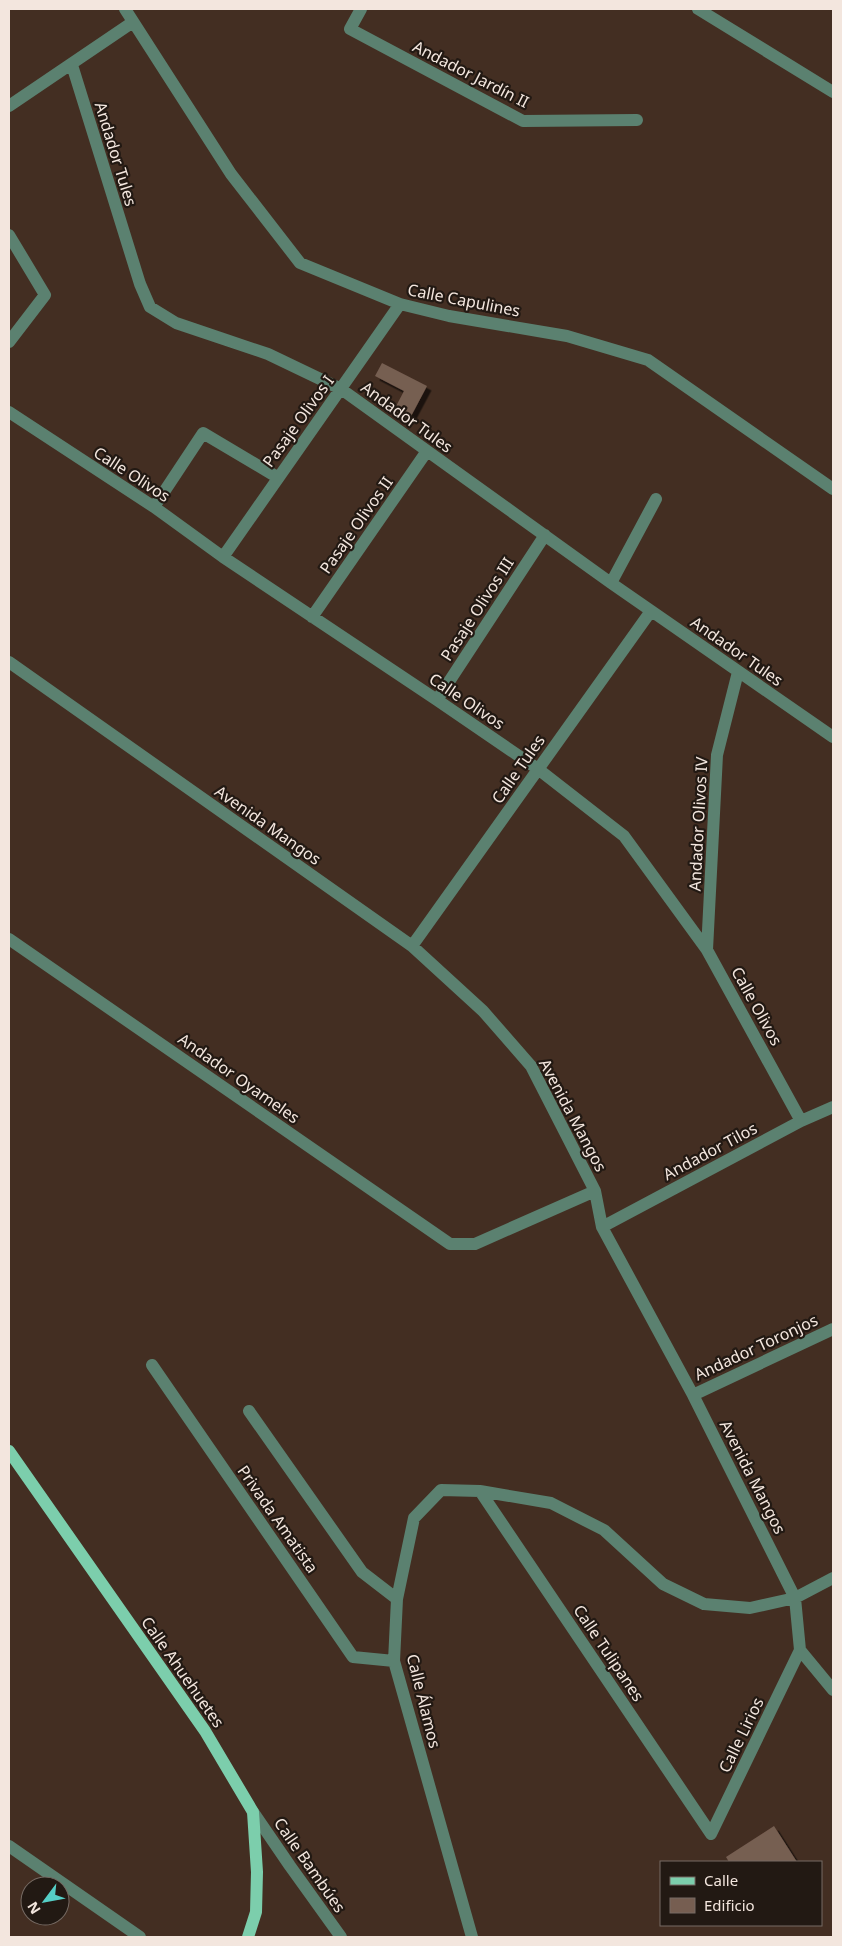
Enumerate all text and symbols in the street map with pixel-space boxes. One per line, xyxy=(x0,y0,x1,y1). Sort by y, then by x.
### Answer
street label: Andador Jardín II xyxy=(409,35,533,113)
street label: Andador Tules xyxy=(90,99,142,209)
street label: Calle Capulines xyxy=(406,278,522,322)
street label: Pasaje Olivos I xyxy=(257,371,339,471)
street label: Andador Tules xyxy=(357,376,457,458)
street label: Calle Olivos xyxy=(90,441,174,507)
street label: Pasaje Olivos II xyxy=(314,472,398,578)
street label: Pasaje Olivos III xyxy=(435,553,519,665)
street label: Andador Tules xyxy=(686,611,788,691)
street label: Calle Olivos xyxy=(425,668,509,734)
street label: Calle Tules xyxy=(486,730,550,808)
street label: Andador Olivos IV xyxy=(683,756,713,892)
street label: Avenida Mangos xyxy=(211,780,325,870)
street label: Calle Olivos xyxy=(726,963,788,1049)
street label: Andador Oyameles xyxy=(174,1028,304,1128)
street label: Avenida Mangos xyxy=(534,1055,612,1175)
street label: Andador Tilos xyxy=(659,1117,761,1185)
street label: Andador Toronjos xyxy=(691,1309,821,1385)
street label: Avenida Mangos xyxy=(715,1416,791,1538)
street label: Privada Amatista xyxy=(233,1461,323,1577)
street label: Calle Tulipanes xyxy=(569,1600,649,1706)
street label: Calle Ahuehuetes xyxy=(136,1612,230,1732)
street label: Calle Álamos xyxy=(402,1652,446,1750)
street label: Calle Lirios xyxy=(713,1694,769,1776)
street label: Calle Bambúes xyxy=(269,1813,351,1917)
legend xyxy=(660,1861,822,1926)
text: Calle xyxy=(704,1870,738,1890)
north arrow xyxy=(20,1876,70,1926)
text: Edificio xyxy=(704,1895,755,1915)
text: N xyxy=(22,1898,45,1918)

